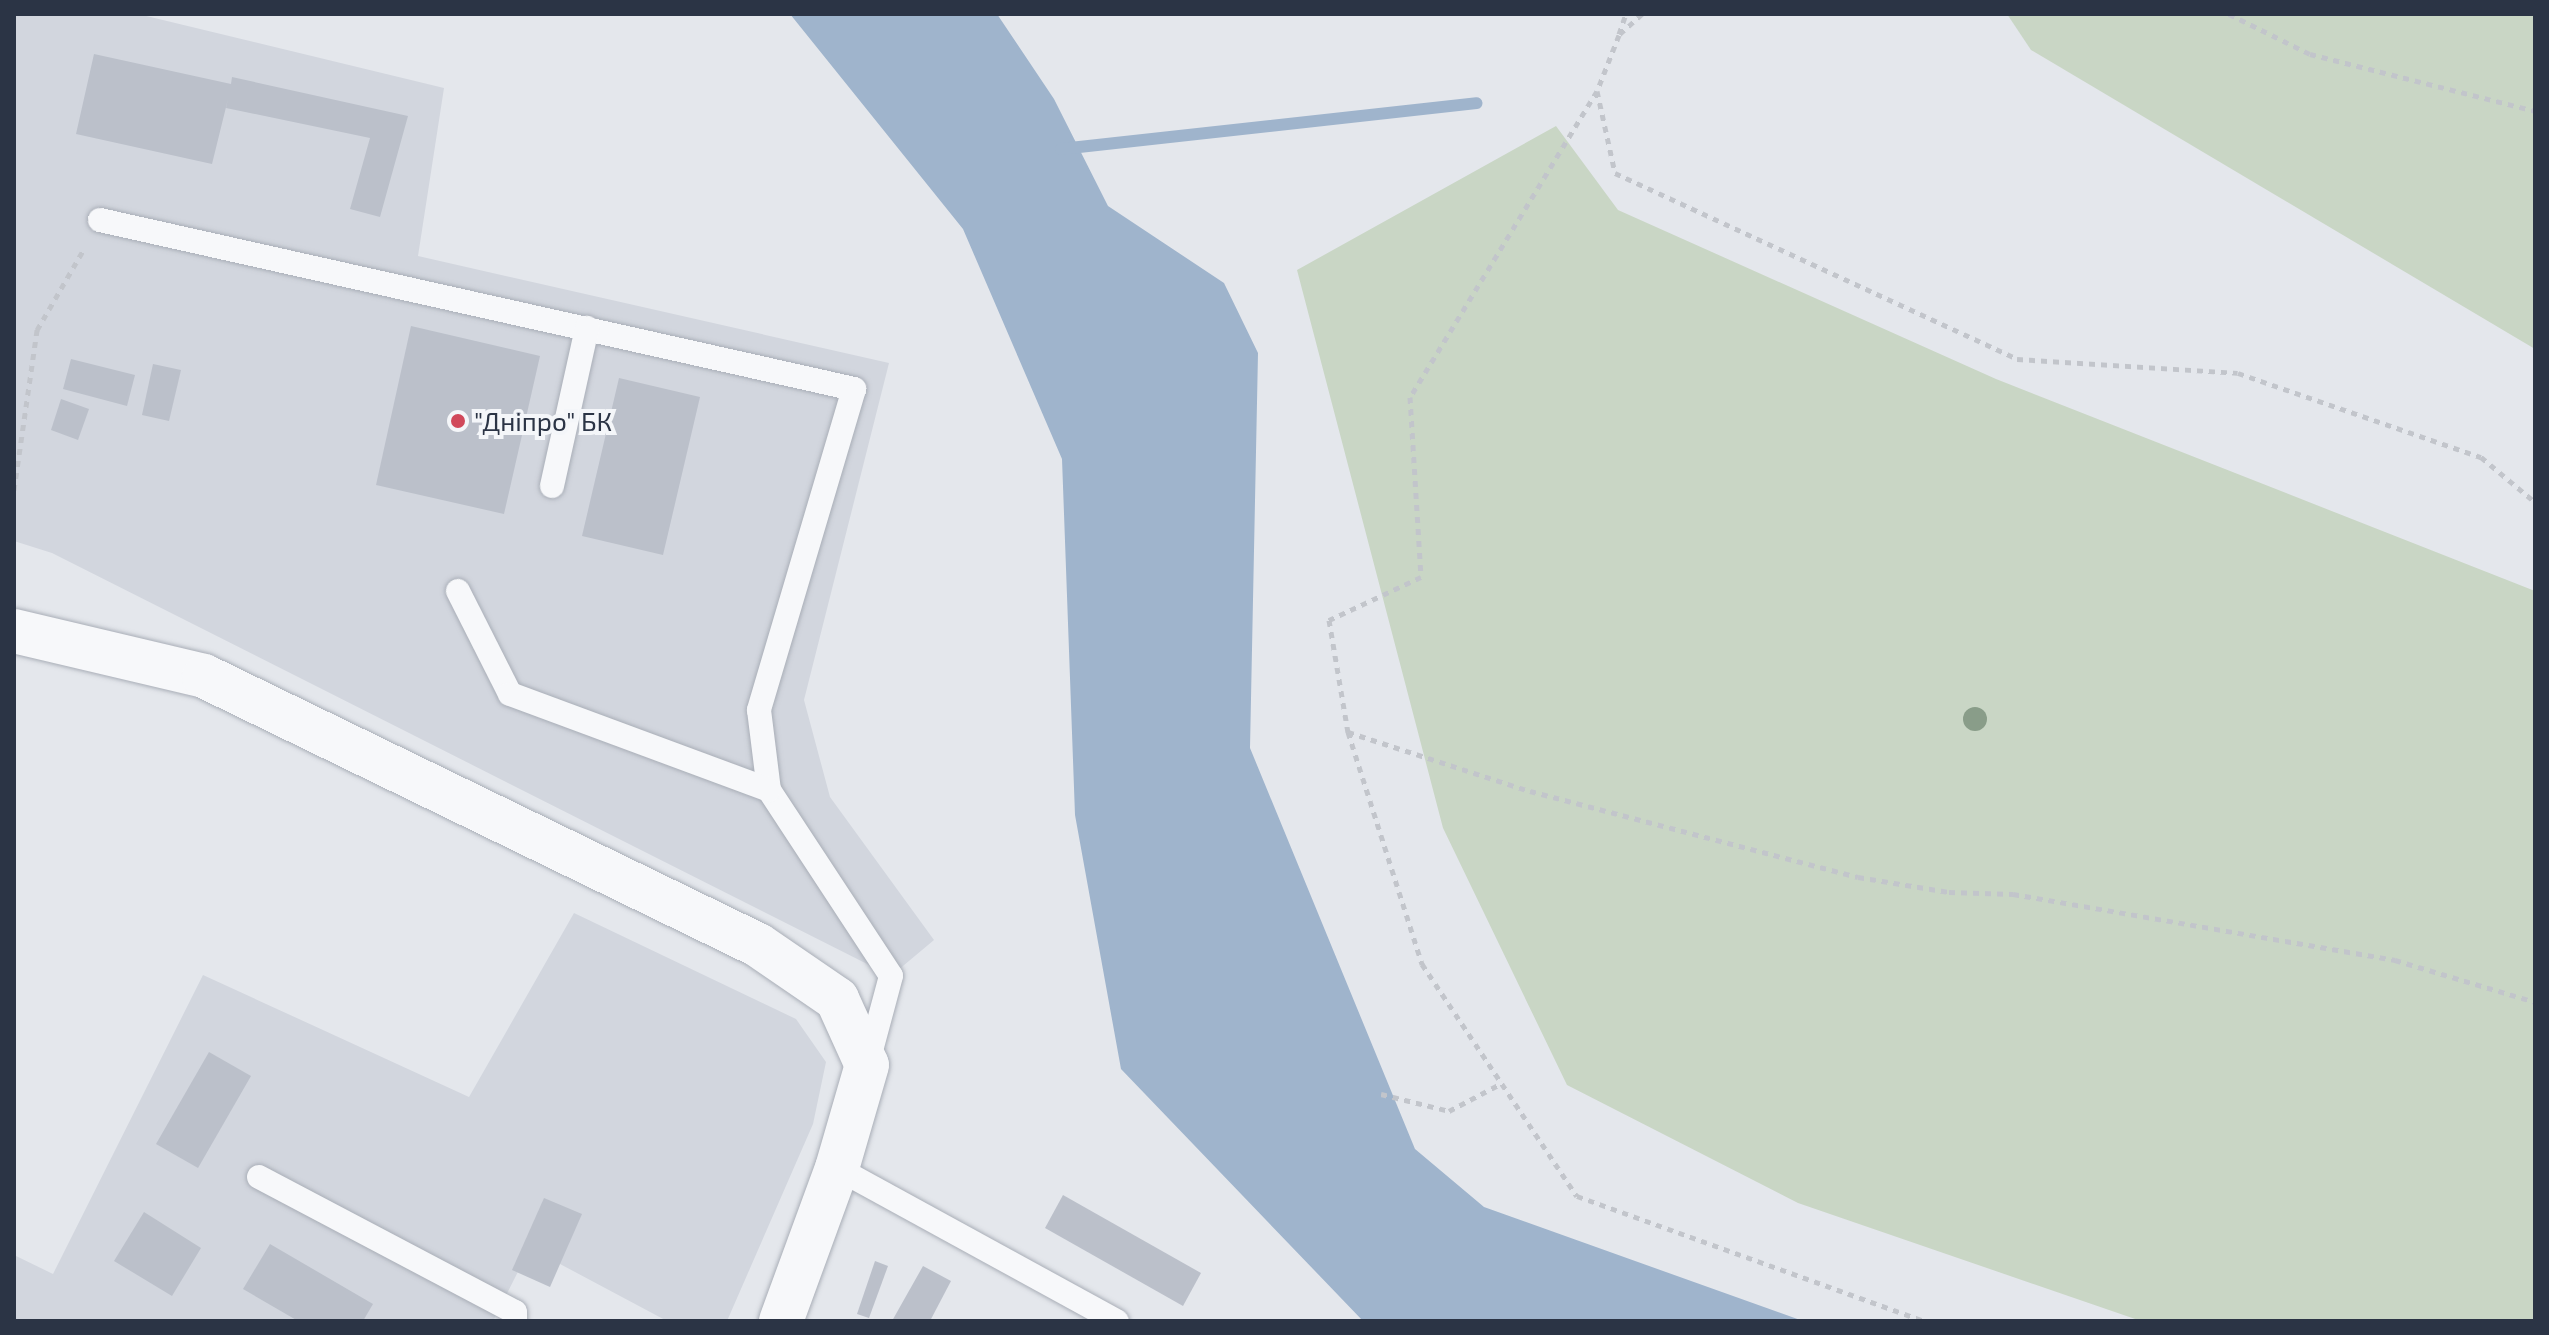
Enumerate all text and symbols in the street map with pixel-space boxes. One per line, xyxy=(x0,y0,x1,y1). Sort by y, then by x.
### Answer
place label: "Дніпро" БК xyxy=(474,405,612,437)
marker: "Дніпро" БК xyxy=(449,412,467,430)

